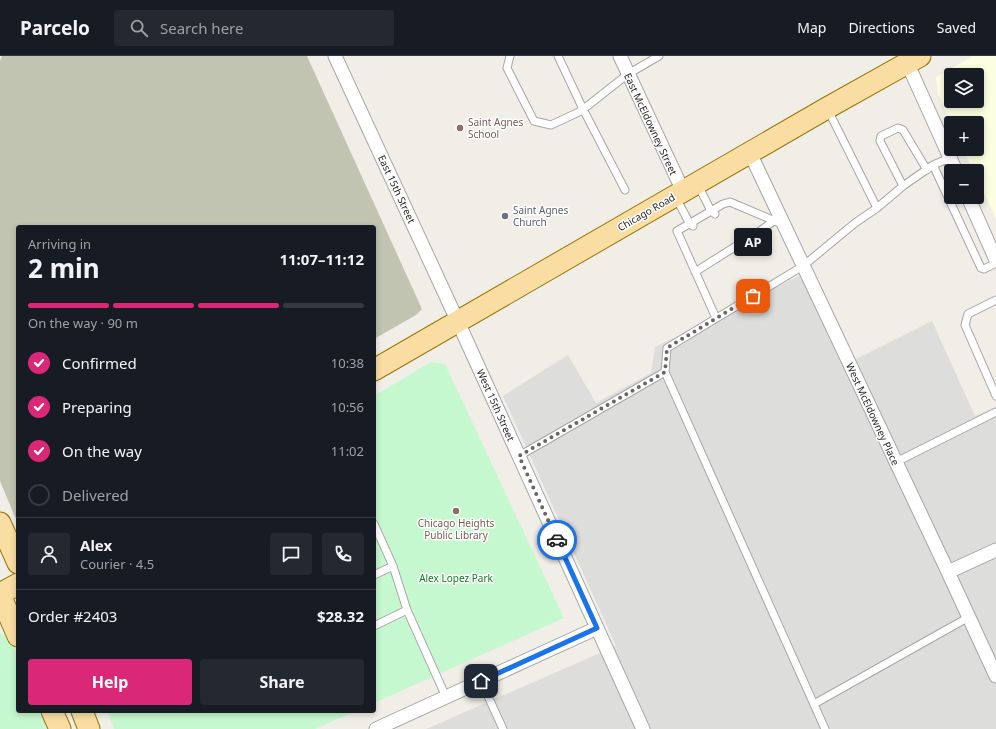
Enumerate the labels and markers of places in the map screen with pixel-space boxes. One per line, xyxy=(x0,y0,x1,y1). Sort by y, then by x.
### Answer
place label: Saint Agnes School xyxy=(468,115,523,141)
marker: Saint Agnes School xyxy=(455,123,465,133)
place label: Saint Agnes Church xyxy=(513,203,568,229)
marker: Saint Agnes Church xyxy=(500,211,510,221)
callout: AP xyxy=(734,228,772,256)
pin xyxy=(736,279,770,313)
marker: Chicago Heights Public Library xyxy=(451,506,461,516)
place label: Chicago Heights Public Library xyxy=(418,516,495,542)
pin xyxy=(464,664,498,698)

